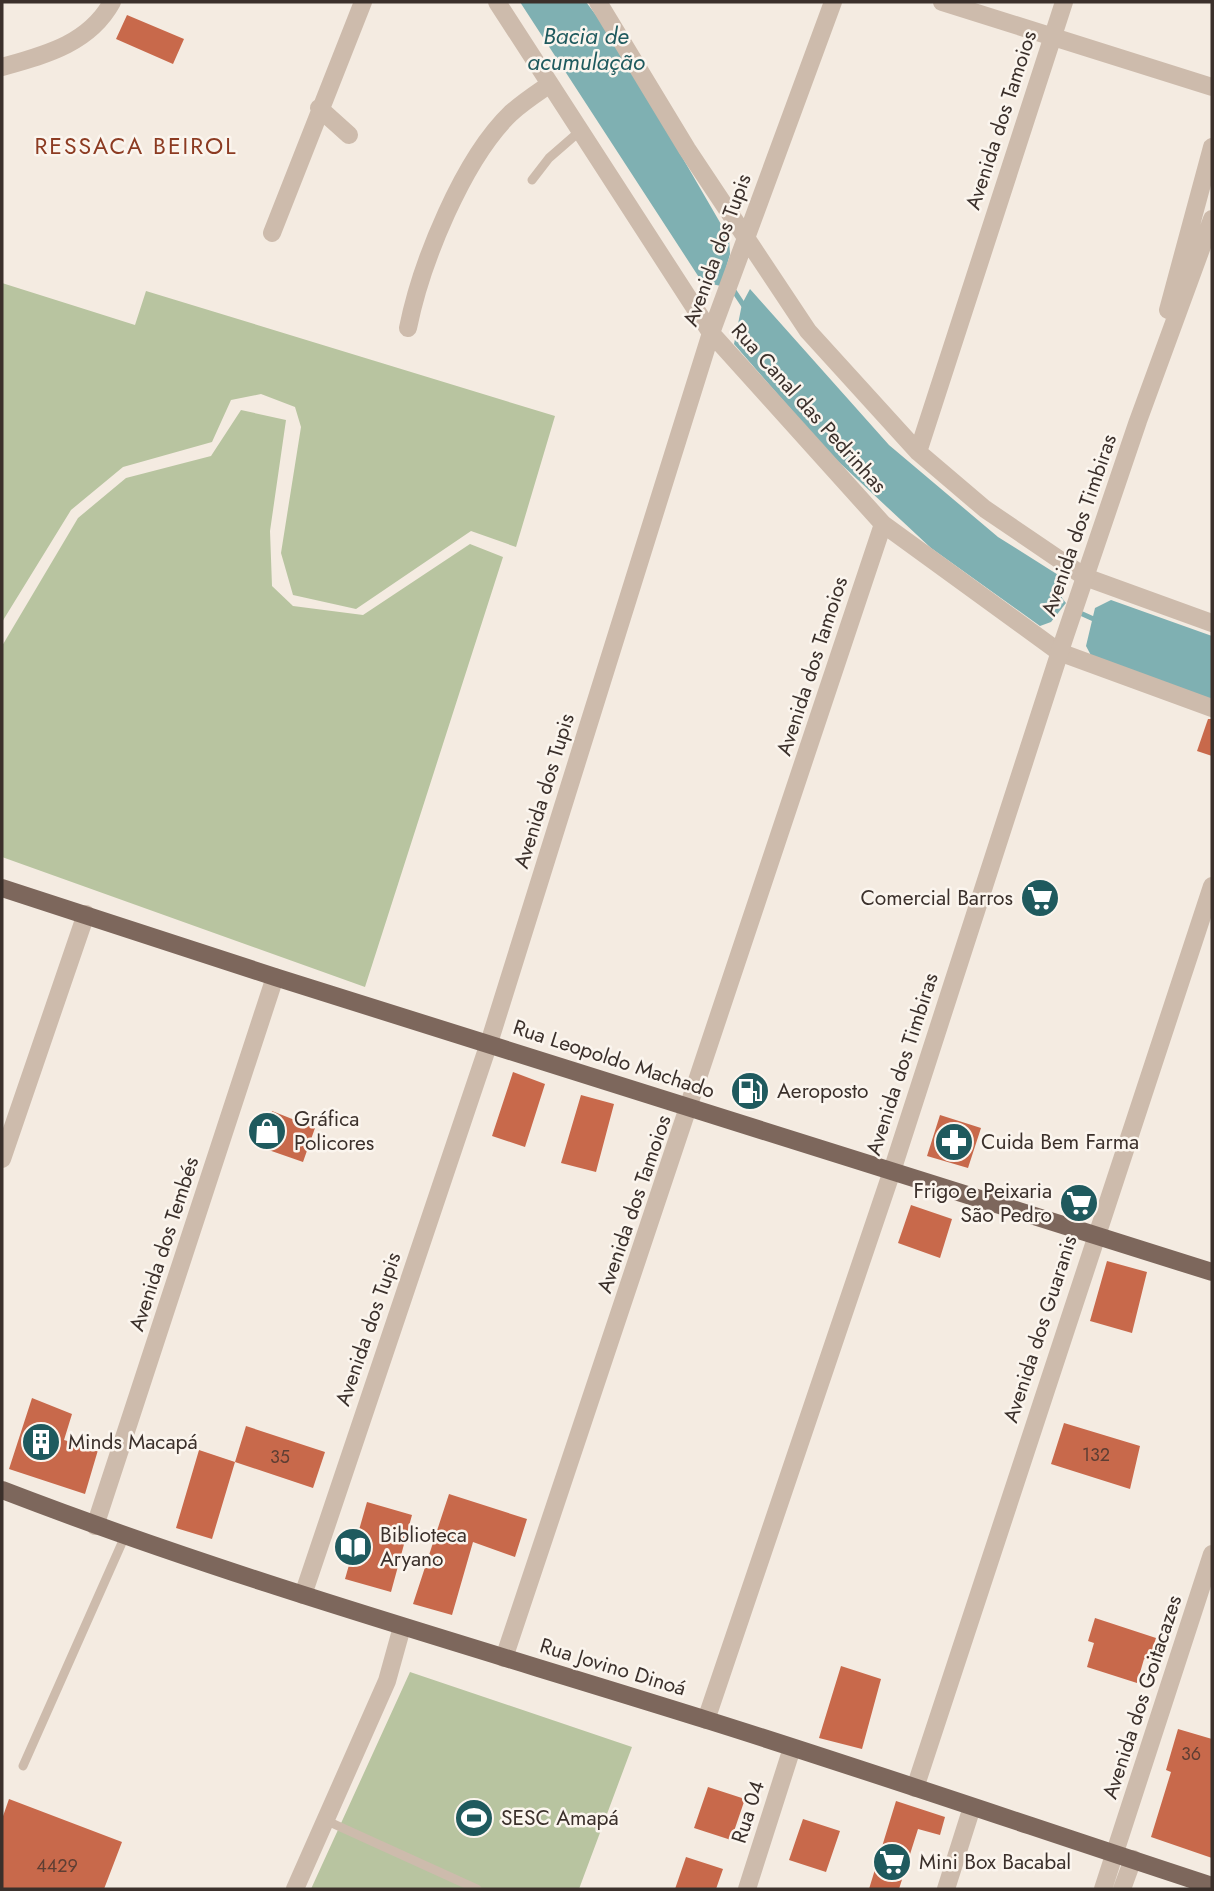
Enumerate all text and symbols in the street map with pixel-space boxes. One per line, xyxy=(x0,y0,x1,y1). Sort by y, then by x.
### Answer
water label: Bacia de acumulação xyxy=(527,19,646,79)
street label: Avenida dos Tamoios xyxy=(958,27,1044,213)
district label: RESSACA BEIROL xyxy=(34,129,238,163)
street label: Avenida dos Tupis xyxy=(675,169,759,331)
street label: Rua Canal das Pedrinhas xyxy=(724,316,894,500)
street label: Avenida dos Timbiras xyxy=(1034,430,1124,620)
street label: Avenida dos Tamoios xyxy=(769,573,855,759)
street label: Avenida dos Tupis xyxy=(506,710,582,872)
supermarket icon: Comercial Barros xyxy=(1019,877,1061,919)
place label: Comercial Barros xyxy=(860,883,1013,913)
street label: Avenida dos Timbiras xyxy=(858,969,946,1159)
street label: Rua Leopoldo Machado xyxy=(509,1012,719,1106)
fuel station icon: Aeroposto xyxy=(729,1070,771,1112)
place label: Aeroposto xyxy=(777,1076,868,1106)
place label: Gráfica Policores xyxy=(294,1104,374,1158)
shop icon: Gráfica Policores xyxy=(246,1110,288,1152)
street label: Avenida dos Tamoios xyxy=(589,1111,679,1297)
pharmacy icon: Cuida Bem Farma xyxy=(933,1121,975,1163)
place label: Cuida Bem Farma xyxy=(981,1127,1139,1157)
street label: Avenida dos Tembés xyxy=(122,1153,206,1335)
place label: Frigo e Peixaria São Pedro xyxy=(914,1176,1052,1230)
supermarket icon: Frigo e Peixaria São Pedro xyxy=(1058,1182,1100,1224)
street label: Avenida dos Guaranis xyxy=(996,1232,1084,1426)
street label: Avenida dos Tupis xyxy=(328,1248,408,1410)
building icon: Minds Macapá xyxy=(20,1421,62,1463)
place label: Minds Macapá xyxy=(68,1427,198,1457)
house number: 132 xyxy=(1082,1442,1110,1468)
house number: 35 xyxy=(270,1444,290,1470)
place label: Biblioteca Aryano xyxy=(380,1520,467,1574)
library icon: Biblioteca Aryano xyxy=(332,1526,374,1568)
street label: Avenida dos Goitacazes xyxy=(1095,1591,1189,1803)
street label: Rua Jovino Dinoá xyxy=(536,1631,690,1703)
house number: 36 xyxy=(1181,1741,1201,1767)
street label: Rua 04 xyxy=(724,1777,772,1847)
sports icon: SESC Amapá xyxy=(453,1797,495,1839)
place label: SESC Amapá xyxy=(501,1803,619,1833)
supermarket icon: Mini Box Bacabal xyxy=(871,1841,913,1883)
place label: Mini Box Bacabal xyxy=(919,1847,1071,1877)
house number: 4429 xyxy=(36,1853,78,1879)

